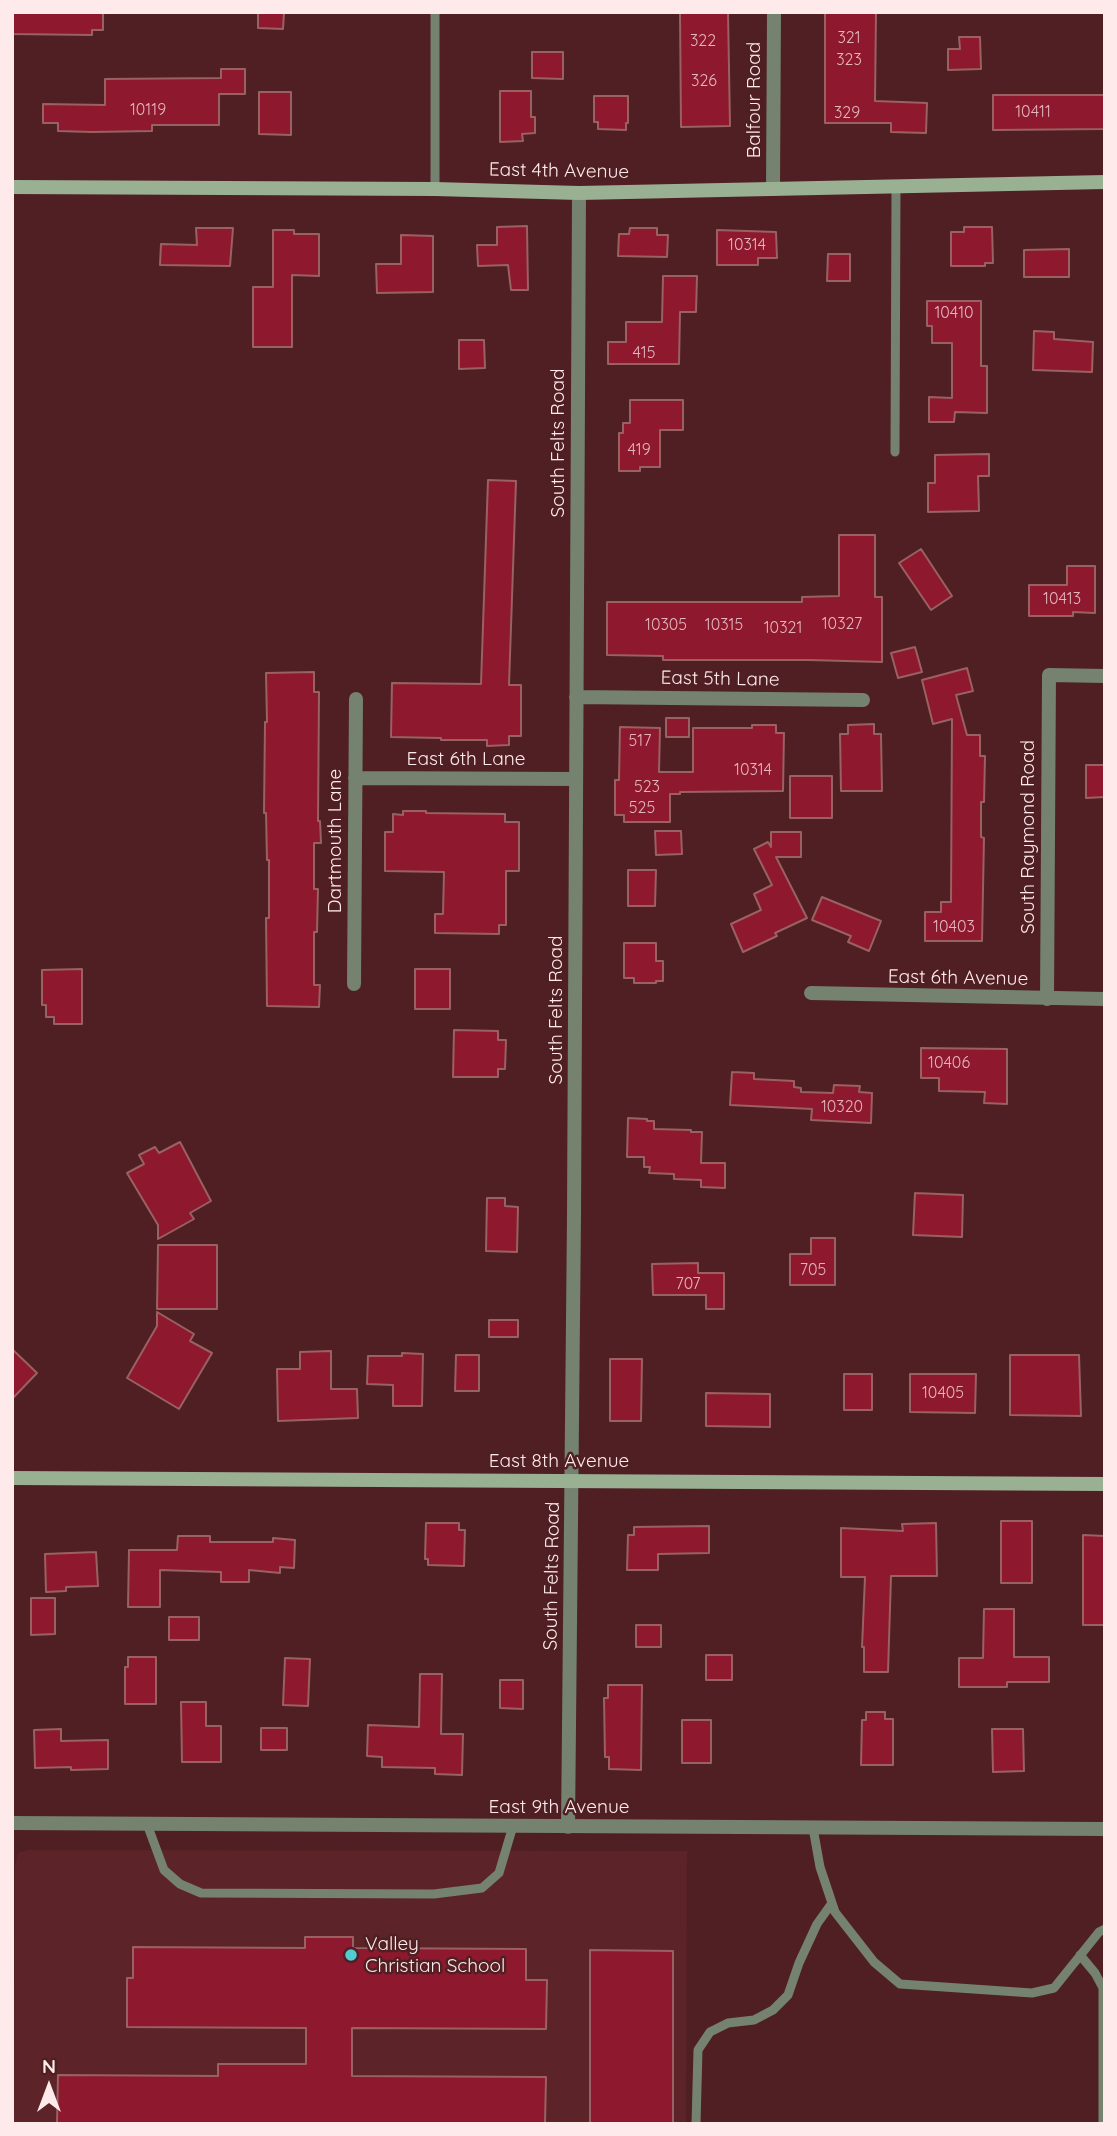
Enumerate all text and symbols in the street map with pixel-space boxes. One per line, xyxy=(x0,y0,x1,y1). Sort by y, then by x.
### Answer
house number: 321 xyxy=(837,28,861,48)
house number: 322 xyxy=(690,31,716,51)
street label: Balfour Road xyxy=(743,42,765,158)
house number: 323 xyxy=(836,50,862,70)
house number: 326 xyxy=(691,71,717,91)
house number: 10119 xyxy=(130,100,166,120)
house number: 10411 xyxy=(1015,102,1051,122)
house number: 329 xyxy=(834,103,860,123)
street label: East 4th Avenue xyxy=(489,158,629,184)
house number: 10314 xyxy=(728,235,766,255)
house number: 10410 xyxy=(934,303,974,323)
house number: 415 xyxy=(633,343,655,363)
street label: South Felts Road xyxy=(547,369,569,517)
house number: 419 xyxy=(627,440,651,460)
house number: 10413 xyxy=(1043,589,1081,609)
house number: 10327 xyxy=(822,614,862,634)
house number: 10305 xyxy=(645,615,687,635)
house number: 10315 xyxy=(705,615,743,635)
house number: 10321 xyxy=(764,618,802,638)
street label: East 5th Lane xyxy=(660,667,780,691)
house number: 517 xyxy=(629,731,651,751)
street label: South Raymond Road xyxy=(1017,740,1039,934)
street label: East 6th Lane xyxy=(407,748,525,770)
house number: 10314 xyxy=(734,760,772,780)
street label: Dartmouth Lane xyxy=(324,769,346,913)
house number: 523 xyxy=(634,777,660,797)
house number: 525 xyxy=(629,798,655,818)
house number: 10403 xyxy=(933,917,975,937)
street label: South Felts Road xyxy=(545,936,567,1084)
street label: East 6th Avenue xyxy=(888,965,1028,991)
house number: 10406 xyxy=(928,1053,970,1073)
house number: 10320 xyxy=(821,1097,863,1117)
house number: 705 xyxy=(800,1260,826,1280)
house number: 707 xyxy=(675,1274,701,1294)
house number: 10405 xyxy=(922,1383,964,1403)
street label: East 8th Avenue xyxy=(489,1450,629,1472)
street label: South Felts Road xyxy=(539,1501,565,1651)
street label: East 9th Avenue xyxy=(489,1796,629,1818)
place label: Valley Christian School xyxy=(365,1933,505,1977)
marker: Valley Christian School xyxy=(343,1947,359,1963)
north arrow xyxy=(14,2052,84,2122)
text: N xyxy=(42,2054,56,2078)

